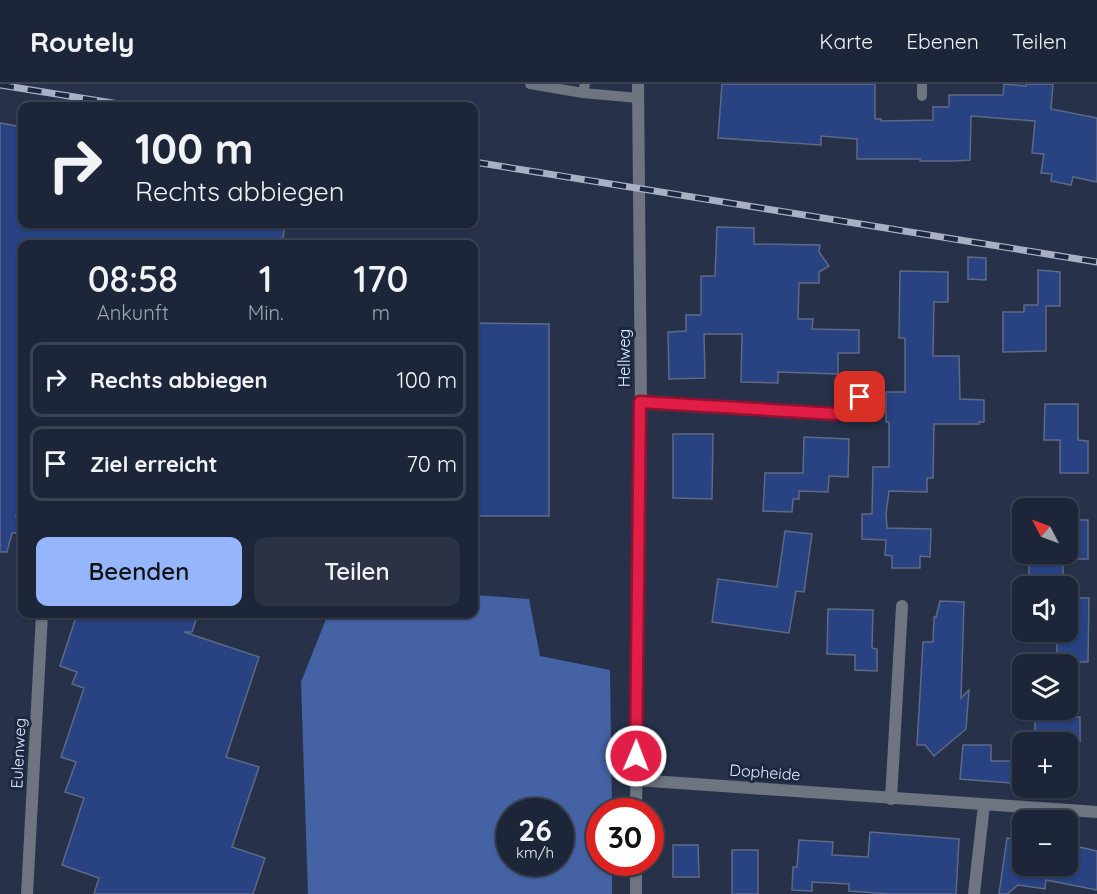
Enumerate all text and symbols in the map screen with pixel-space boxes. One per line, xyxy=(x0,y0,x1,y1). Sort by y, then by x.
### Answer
text: Routely xyxy=(30,24,134,59)
text: Karte xyxy=(819,28,873,54)
text: Ebenen xyxy=(906,28,979,54)
text: Teilen xyxy=(1012,28,1067,54)
text: 100 m xyxy=(135,122,253,175)
icon: right xyxy=(36,126,114,204)
text: Rechts abbiegen xyxy=(135,174,344,208)
text: 08:58 xyxy=(88,256,178,301)
text: 1 xyxy=(259,256,273,301)
text: 170 xyxy=(353,256,408,301)
text: Ankunft xyxy=(97,300,169,325)
text: Min. xyxy=(248,300,284,325)
text: m xyxy=(372,300,390,325)
street label: Hellweg xyxy=(614,329,634,387)
icon: right xyxy=(39,363,72,396)
text: Rechts abbiegen xyxy=(90,366,268,394)
text: 100 m xyxy=(397,366,457,394)
pin xyxy=(834,371,885,422)
icon: arrive xyxy=(843,380,876,413)
icon: arrive xyxy=(39,447,72,480)
text: Ziel erreicht xyxy=(90,450,218,478)
text: 70 m xyxy=(407,450,457,478)
north arrow xyxy=(1012,498,1078,564)
map controls xyxy=(1012,498,1078,876)
button: Beenden xyxy=(36,537,242,606)
button: Teilen xyxy=(254,537,460,606)
button: sound xyxy=(1012,576,1078,642)
button: layers xyxy=(1012,654,1078,720)
street label: Eulenweg xyxy=(6,717,30,789)
position arrow xyxy=(604,724,668,788)
button: + xyxy=(1012,732,1078,798)
street label: Dopheide xyxy=(729,760,801,784)
speed limit sign: 30 xyxy=(586,798,664,876)
button: − xyxy=(1012,810,1078,876)
text: 26 xyxy=(518,811,552,849)
text: km/h xyxy=(516,843,554,862)

